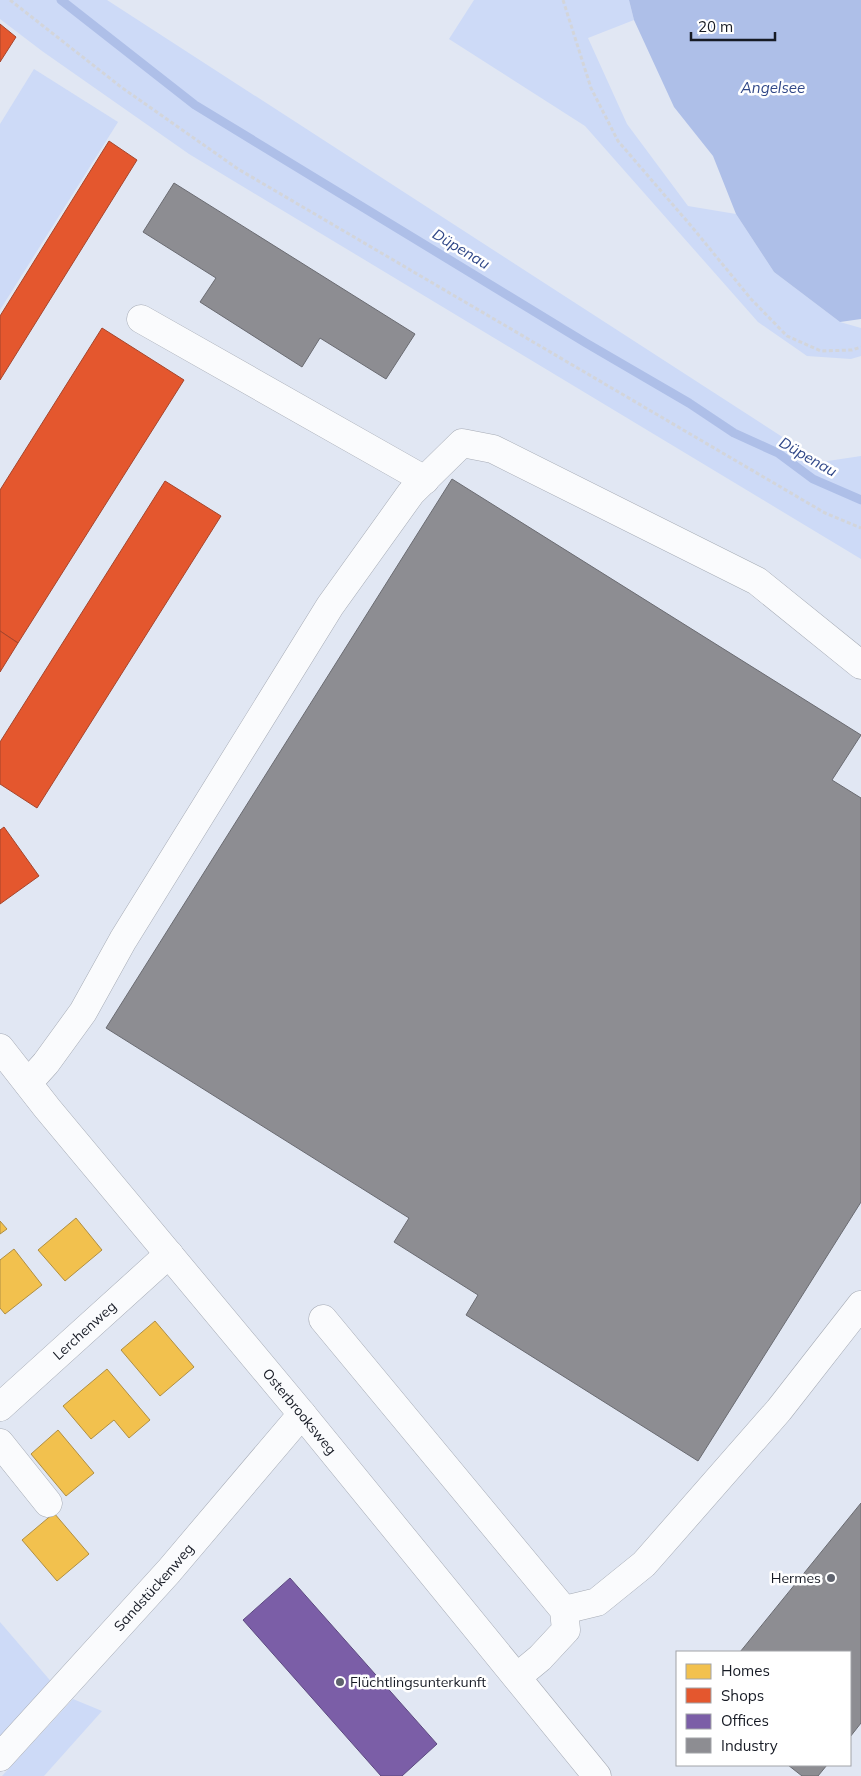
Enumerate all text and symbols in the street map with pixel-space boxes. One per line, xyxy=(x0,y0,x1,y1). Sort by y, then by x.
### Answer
scale bar xyxy=(691,10,775,42)
text: 20 m xyxy=(698,17,733,36)
water label: Angelsee xyxy=(740,78,805,97)
water label: Düpenau xyxy=(429,224,494,273)
water label: Düpenau xyxy=(776,432,841,481)
street label: Lerchenweg xyxy=(49,1297,120,1364)
street label: Osterbrooksweg xyxy=(259,1365,340,1458)
street label: Sandstückenweg xyxy=(110,1540,197,1635)
place label: Hermes xyxy=(771,1569,821,1587)
marker: Hermes xyxy=(825,1572,837,1584)
legend xyxy=(676,1651,851,1766)
text: Homes xyxy=(721,1661,770,1680)
place label: Flüchtlingsunterkunft xyxy=(350,1673,486,1691)
marker: Flüchtlingsunterkunft xyxy=(334,1676,346,1688)
text: Shops xyxy=(721,1686,764,1705)
text: Offices xyxy=(721,1711,769,1730)
text: Industry xyxy=(721,1736,778,1755)

